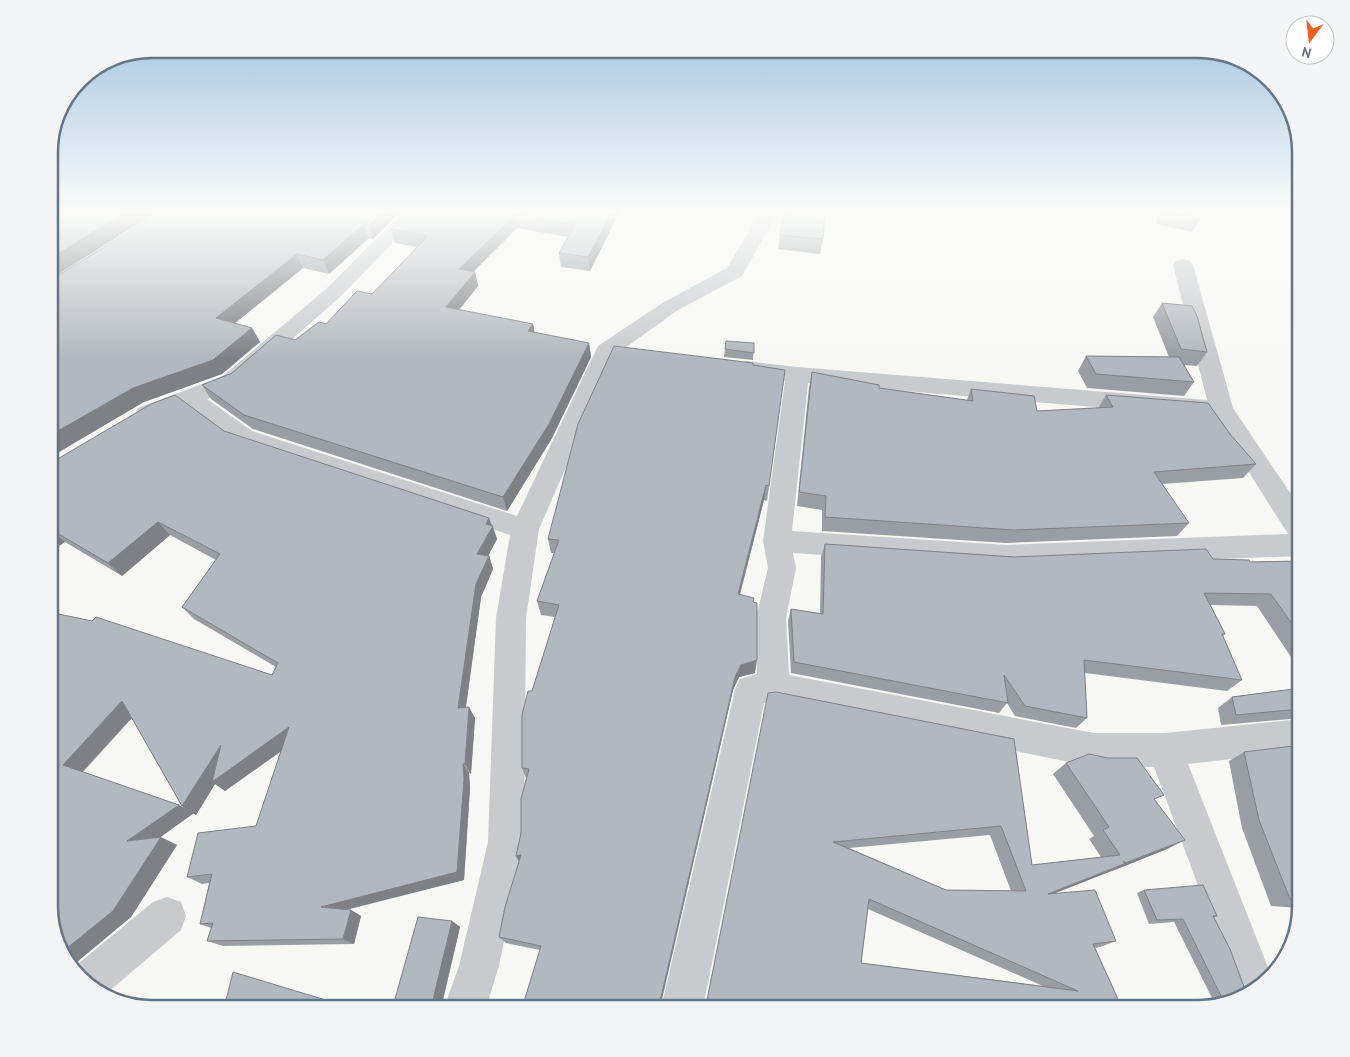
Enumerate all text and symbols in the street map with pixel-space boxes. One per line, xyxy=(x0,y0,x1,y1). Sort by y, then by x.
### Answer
north arrow xyxy=(1285,15,1335,65)
text: N xyxy=(1300,43,1313,62)

